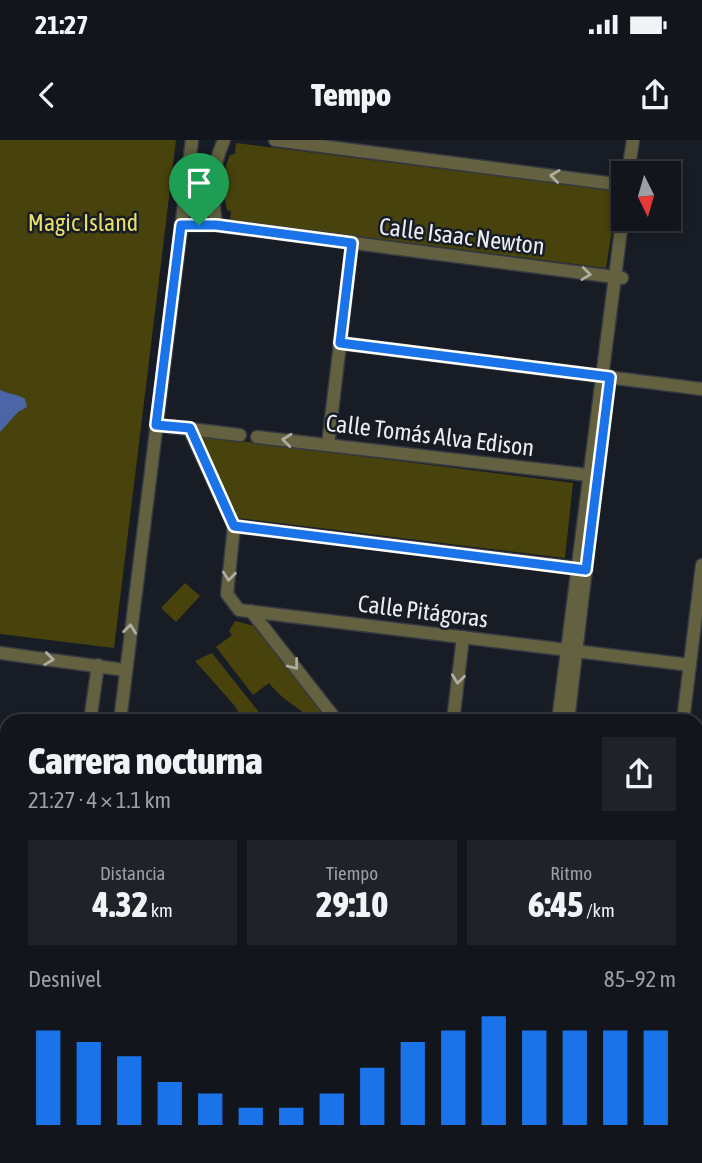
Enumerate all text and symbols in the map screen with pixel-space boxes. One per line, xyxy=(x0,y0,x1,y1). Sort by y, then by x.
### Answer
text: 21:27 xyxy=(35,10,89,40)
icon: back xyxy=(28,76,66,114)
text: Tempo xyxy=(311,76,391,113)
icon: share xyxy=(636,76,674,114)
pin xyxy=(169,153,229,225)
north arrow xyxy=(611,161,681,231)
map controls xyxy=(611,161,681,231)
icon: arrive xyxy=(180,164,218,202)
one-way arrow xyxy=(549,169,561,184)
park label: Magic Island xyxy=(28,209,138,236)
street label: Calle Isaac Newton xyxy=(378,212,546,260)
one-way arrow xyxy=(580,266,592,281)
street label: Calle Tomás Alva Edison xyxy=(324,409,536,461)
one-way arrow xyxy=(281,433,292,448)
one-way arrow xyxy=(222,571,237,582)
street label: Calle Pitágoras xyxy=(356,590,490,632)
one-way arrow xyxy=(123,623,138,635)
one-way arrow xyxy=(43,652,55,667)
one-way arrow xyxy=(285,657,298,670)
one-way arrow xyxy=(451,673,466,685)
button: share xyxy=(602,737,676,811)
text: Carrera nocturna xyxy=(28,739,263,782)
text: 21:27 · 4 × 1.1 km xyxy=(28,787,171,813)
text: Distancia xyxy=(100,862,165,884)
text: Tiempo xyxy=(326,862,378,884)
text: Ritmo xyxy=(550,862,592,884)
text: 4.32 xyxy=(93,884,148,924)
text: 29:10 xyxy=(316,884,388,924)
text: 6:45 xyxy=(528,884,584,924)
text: km xyxy=(148,899,173,921)
text: /km xyxy=(584,899,615,921)
text: Desnivel xyxy=(28,966,102,992)
text: 85–92 m xyxy=(604,966,676,992)

